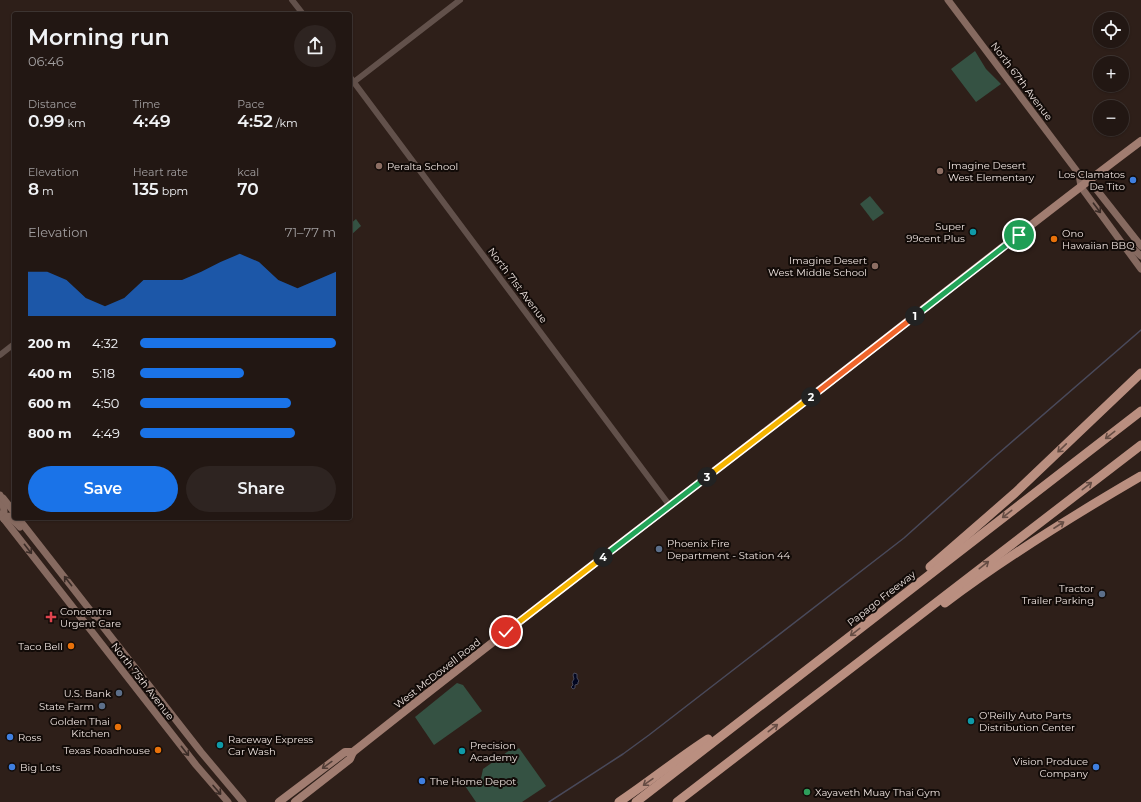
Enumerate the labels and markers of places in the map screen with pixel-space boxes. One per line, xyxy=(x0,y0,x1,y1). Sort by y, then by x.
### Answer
place label: Imagine Desert West Elementary xyxy=(948,159,1035,184)
place label: Peralta School xyxy=(387,160,458,173)
marker: Peralta School xyxy=(374,161,384,171)
marker: Imagine Desert West Elementary xyxy=(935,166,945,176)
place label: Los Clamatos De Tito xyxy=(1058,168,1125,193)
marker: Los Clamatos De Tito xyxy=(1128,175,1138,185)
pin xyxy=(1002,218,1036,252)
place label: Super 99cent Plus xyxy=(906,220,965,245)
marker: Super 99cent Plus xyxy=(968,227,978,237)
place label: Ono Hawaiian BBQ xyxy=(1062,227,1135,252)
marker: Ono Hawaiian BBQ xyxy=(1049,234,1059,244)
place label: Imagine Desert West Middle School xyxy=(768,254,867,279)
marker: Imagine Desert West Middle School xyxy=(870,261,880,271)
pin: 1 xyxy=(905,306,925,326)
pin: 2 xyxy=(801,387,821,407)
pin: 3 xyxy=(697,467,717,487)
place label: Phoenix Fire Department - Station 44 xyxy=(667,537,791,562)
marker: Phoenix Fire Department - Station 44 xyxy=(654,544,664,554)
pin: 4 xyxy=(593,547,613,567)
place label: Tractor Trailer Parking xyxy=(1022,582,1094,607)
marker: Tractor Trailer Parking xyxy=(1097,589,1107,599)
place label: Concentra Urgent Care xyxy=(60,605,121,630)
marker: Concentra Urgent Care xyxy=(45,611,57,623)
pin xyxy=(489,615,523,649)
place label: Taco Bell xyxy=(18,640,63,653)
marker: Taco Bell xyxy=(66,641,76,651)
place label: U.S. Bank xyxy=(64,687,111,700)
marker: U.S. Bank xyxy=(114,688,124,698)
place label: State Farm xyxy=(39,700,94,713)
marker: State Farm xyxy=(97,701,107,711)
place label: O'Reilly Auto Parts Distribution Center xyxy=(979,709,1075,734)
place label: Golden Thai Kitchen xyxy=(50,715,110,740)
marker: O'Reilly Auto Parts Distribution Center xyxy=(966,716,976,726)
marker: Golden Thai Kitchen xyxy=(113,722,123,732)
place label: Ross xyxy=(18,731,41,744)
marker: Ross xyxy=(5,732,15,742)
place label: Raceway Express Car Wash xyxy=(228,733,313,758)
place label: Precision Academy xyxy=(470,739,518,764)
marker: Raceway Express Car Wash xyxy=(215,740,225,750)
place label: Texas Roadhouse xyxy=(63,744,150,757)
marker: Texas Roadhouse xyxy=(153,745,163,755)
marker: Precision Academy xyxy=(457,746,467,756)
place label: Vision Produce Company xyxy=(1013,755,1089,780)
place label: Big Lots xyxy=(20,761,61,774)
marker: Big Lots xyxy=(7,762,17,772)
marker: Vision Produce Company xyxy=(1091,762,1101,772)
place label: The Home Depot xyxy=(430,775,516,788)
marker: The Home Depot xyxy=(417,776,427,786)
place label: Xayaveth Muay Thai Gym xyxy=(815,786,940,799)
marker: Xayaveth Muay Thai Gym xyxy=(802,787,812,797)

